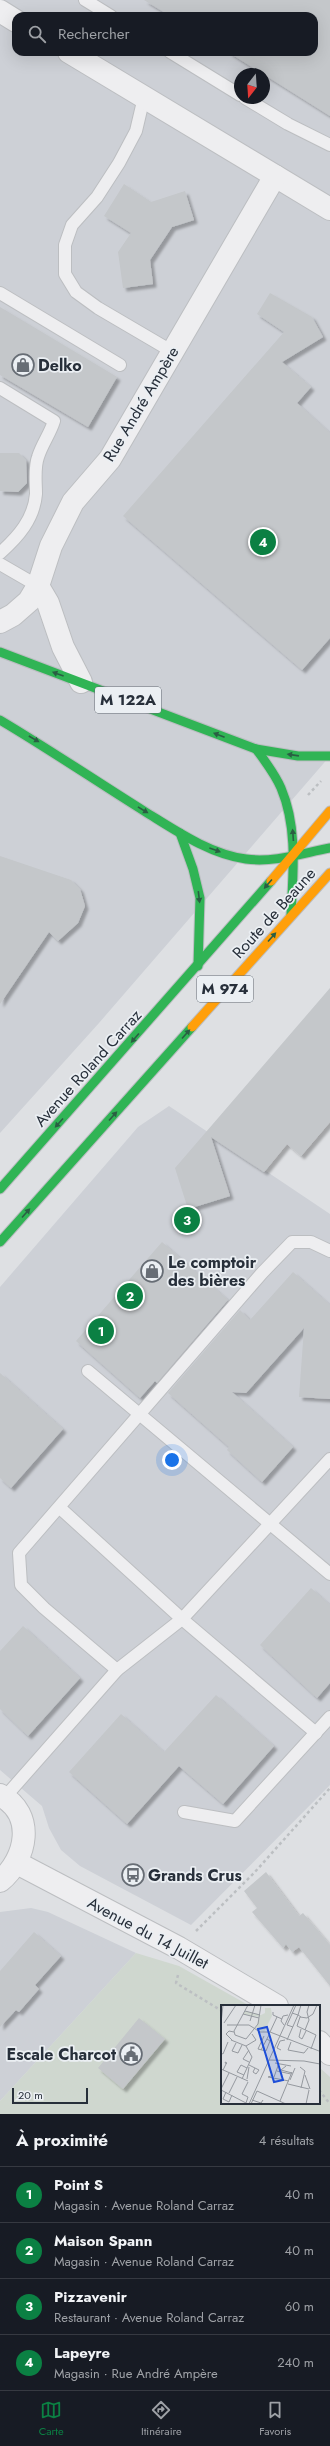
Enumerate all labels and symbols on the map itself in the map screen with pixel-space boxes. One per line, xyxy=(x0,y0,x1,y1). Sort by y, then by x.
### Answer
north arrow xyxy=(234,68,270,104)
street label: Rue André Ampère xyxy=(97,342,185,466)
shop icon: Delko xyxy=(10,352,36,378)
place label: Delko xyxy=(38,354,82,377)
pin: 4 xyxy=(250,527,276,557)
one-way arrow xyxy=(52,670,64,676)
road number: M 122A xyxy=(95,687,161,713)
one-way arrow xyxy=(213,731,225,737)
one-way arrow xyxy=(28,736,40,743)
one-way arrow xyxy=(287,752,299,758)
one-way arrow xyxy=(137,807,149,814)
one-way arrow xyxy=(289,829,296,841)
one-way arrow xyxy=(210,847,222,853)
street label: Route de Beaune xyxy=(227,863,321,963)
one-way arrow xyxy=(263,879,272,890)
one-way arrow xyxy=(196,891,202,903)
one-way arrow xyxy=(267,932,277,942)
road number: M 974 xyxy=(197,976,253,1002)
street label: Avenue Roland Carraz xyxy=(29,1004,147,1132)
one-way arrow xyxy=(181,1029,190,1039)
one-way arrow xyxy=(130,1032,139,1043)
one-way arrow xyxy=(108,1111,117,1121)
one-way arrow xyxy=(55,1118,64,1127)
pin: 3 xyxy=(174,1205,200,1235)
one-way arrow xyxy=(21,1208,31,1218)
place label: Le comptoir des bières xyxy=(168,1251,257,1292)
shop icon: Le comptoir des bières xyxy=(139,1258,165,1284)
pin: 2 xyxy=(117,1281,143,1311)
pin: 1 xyxy=(88,1316,114,1346)
your location xyxy=(162,1450,182,1470)
bus stop icon: Grands Crus xyxy=(120,1862,146,1888)
place label: Grands Crus xyxy=(148,1864,242,1887)
street label: Avenue du 14 Juillet xyxy=(83,1891,213,1975)
inset map xyxy=(221,2005,320,2104)
public building icon: Escale Charcot xyxy=(118,2041,144,2067)
place label: Escale Charcot xyxy=(7,2043,117,2066)
scale bar xyxy=(12,2086,88,2105)

